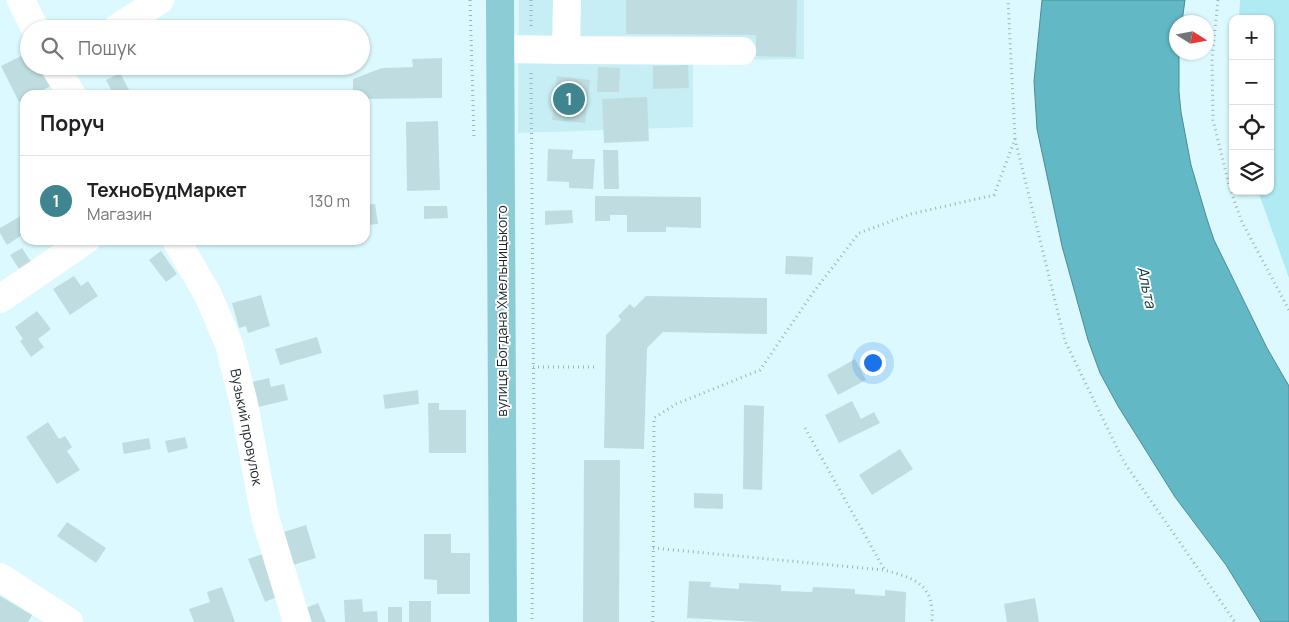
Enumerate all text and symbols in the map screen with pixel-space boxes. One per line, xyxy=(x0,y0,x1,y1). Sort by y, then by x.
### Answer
north arrow xyxy=(1169,15,1214,60)
map controls xyxy=(1229,15,1274,195)
button: + xyxy=(1229,15,1274,60)
search box xyxy=(20,20,370,75)
icon: search xyxy=(38,34,66,62)
text: Пошук xyxy=(78,35,136,61)
button: − xyxy=(1229,60,1274,105)
pin: 1 xyxy=(553,80,585,118)
button: locate xyxy=(1229,105,1274,150)
text: Поруч xyxy=(40,109,105,137)
button: layers xyxy=(1229,150,1274,195)
text: ТехноБудМаркет xyxy=(87,177,247,203)
text: 1 xyxy=(52,190,60,212)
text: 130 m xyxy=(308,190,350,212)
text: Магазин xyxy=(87,203,152,225)
street label: вулиця Богдана Хмельницького xyxy=(492,205,511,417)
water label: Альта xyxy=(1132,264,1162,310)
your location xyxy=(860,350,886,376)
street label: Вузький провулок xyxy=(226,367,268,488)

